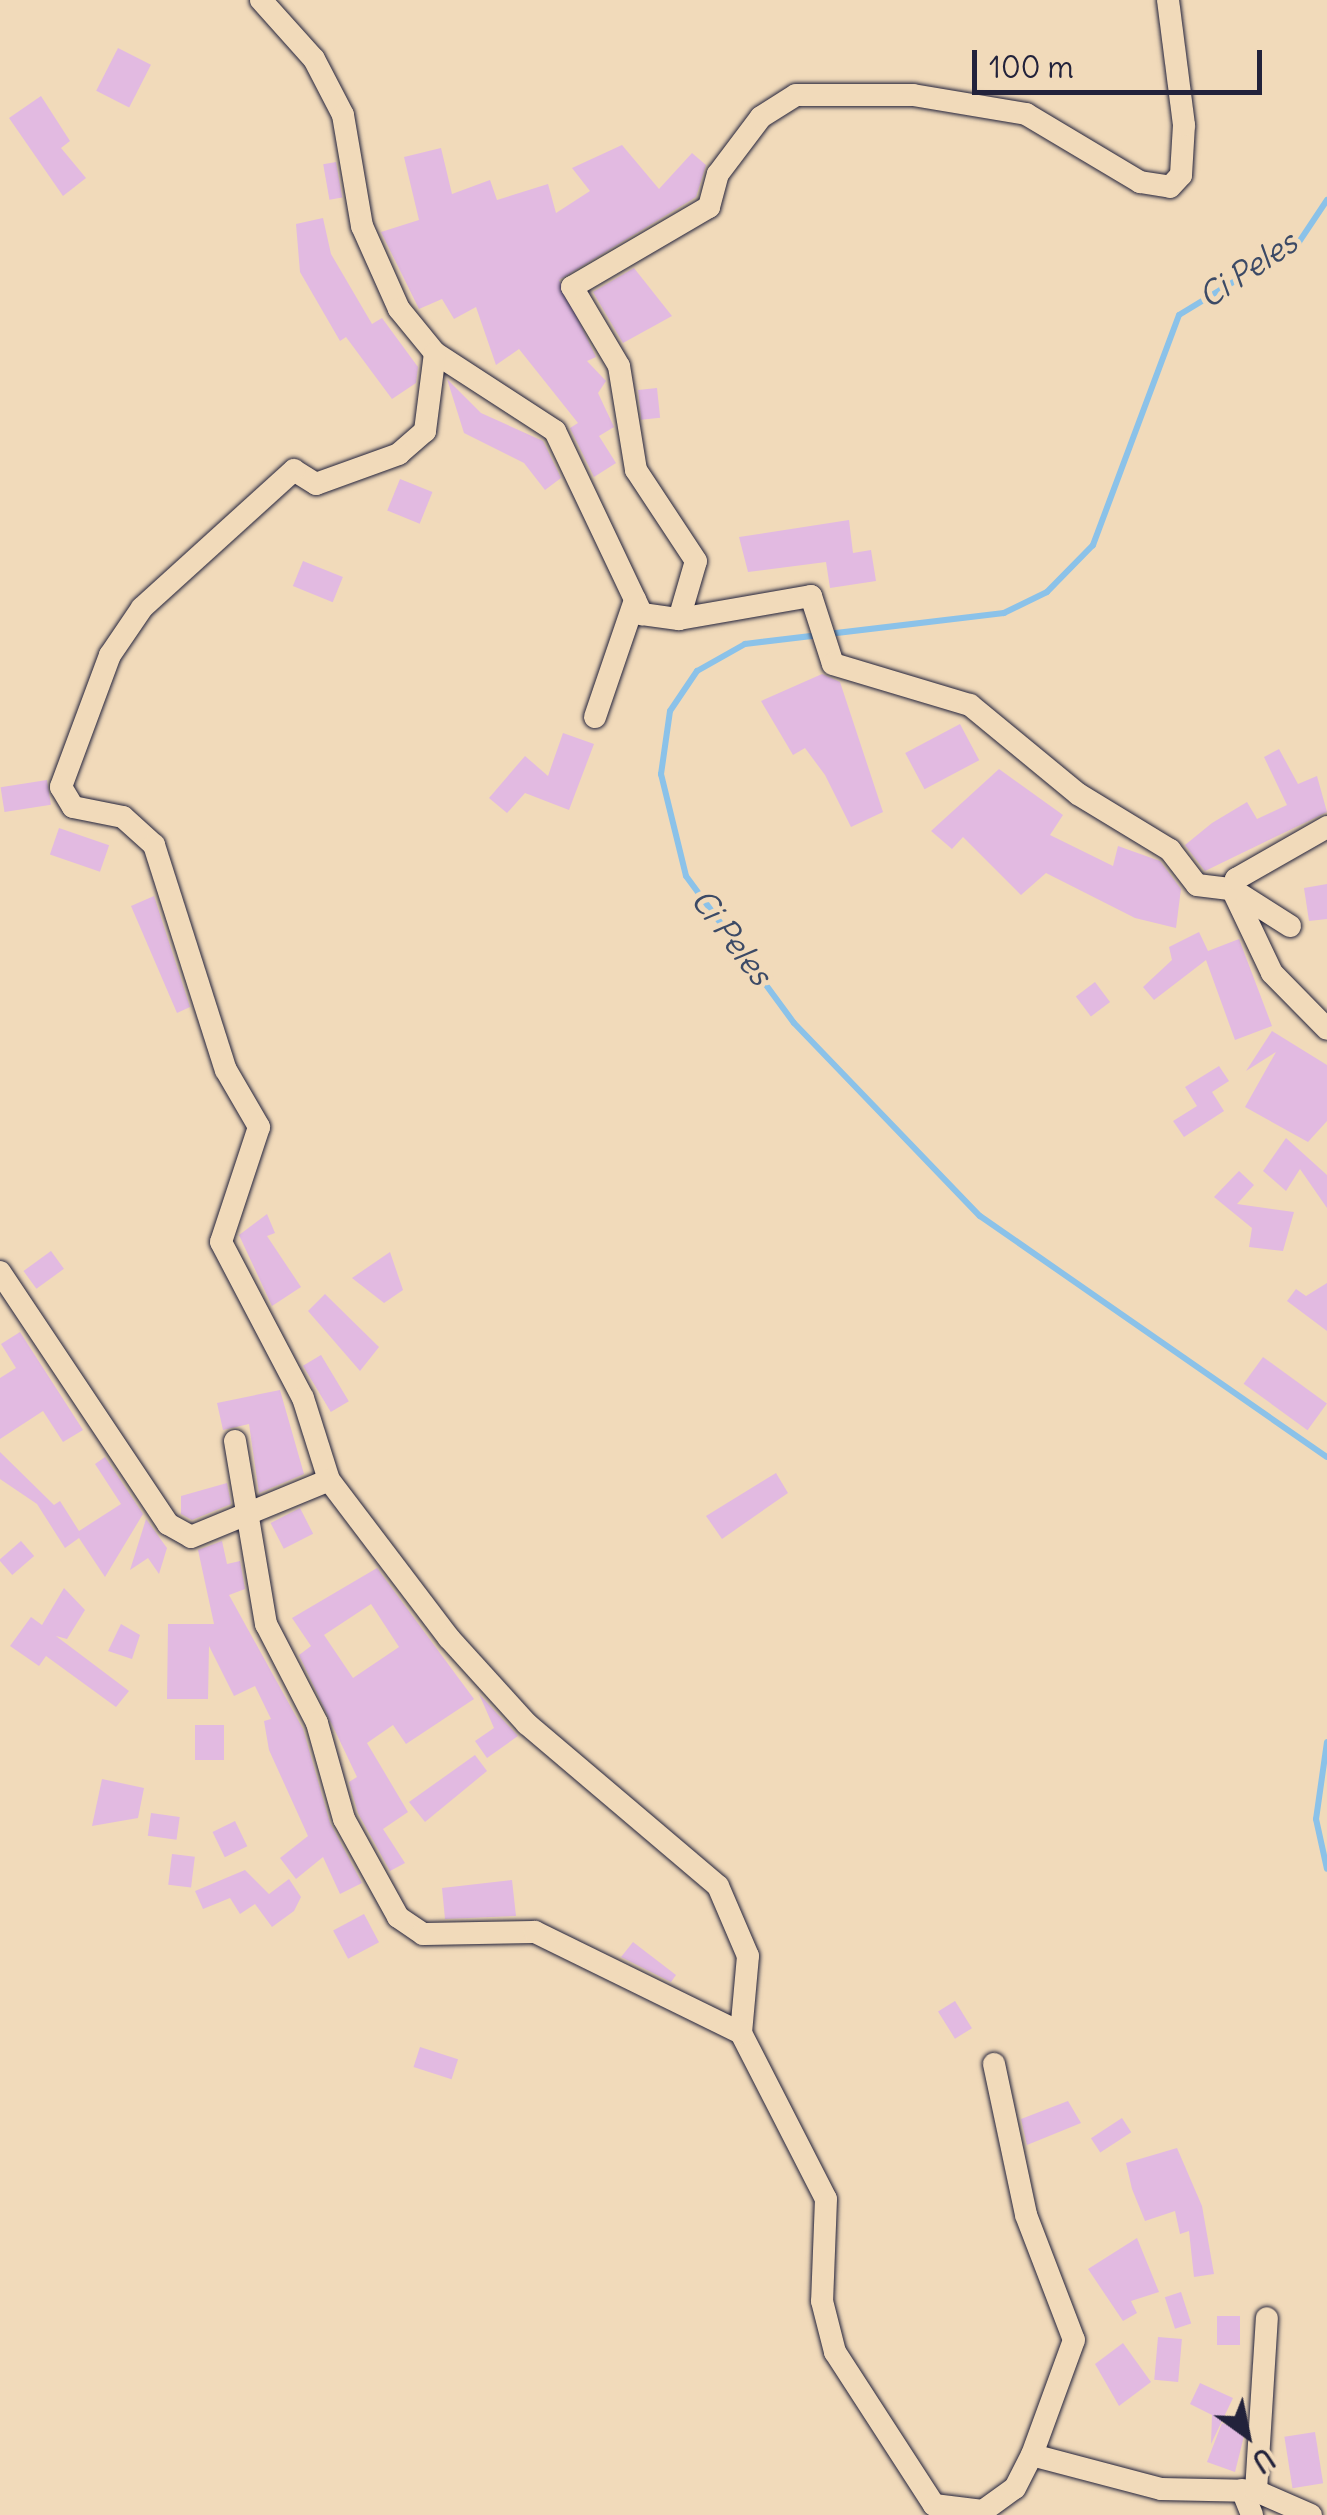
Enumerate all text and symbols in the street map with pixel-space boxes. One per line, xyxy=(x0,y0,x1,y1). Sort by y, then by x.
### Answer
scale bar xyxy=(977,30,1267,92)
text: 100 m xyxy=(989,48,1074,86)
water label: Ci Peles xyxy=(1192,223,1304,317)
water label: Ci Peles xyxy=(683,881,779,993)
north arrow xyxy=(1197,2385,1297,2485)
text: U xyxy=(1246,2440,1281,2480)

